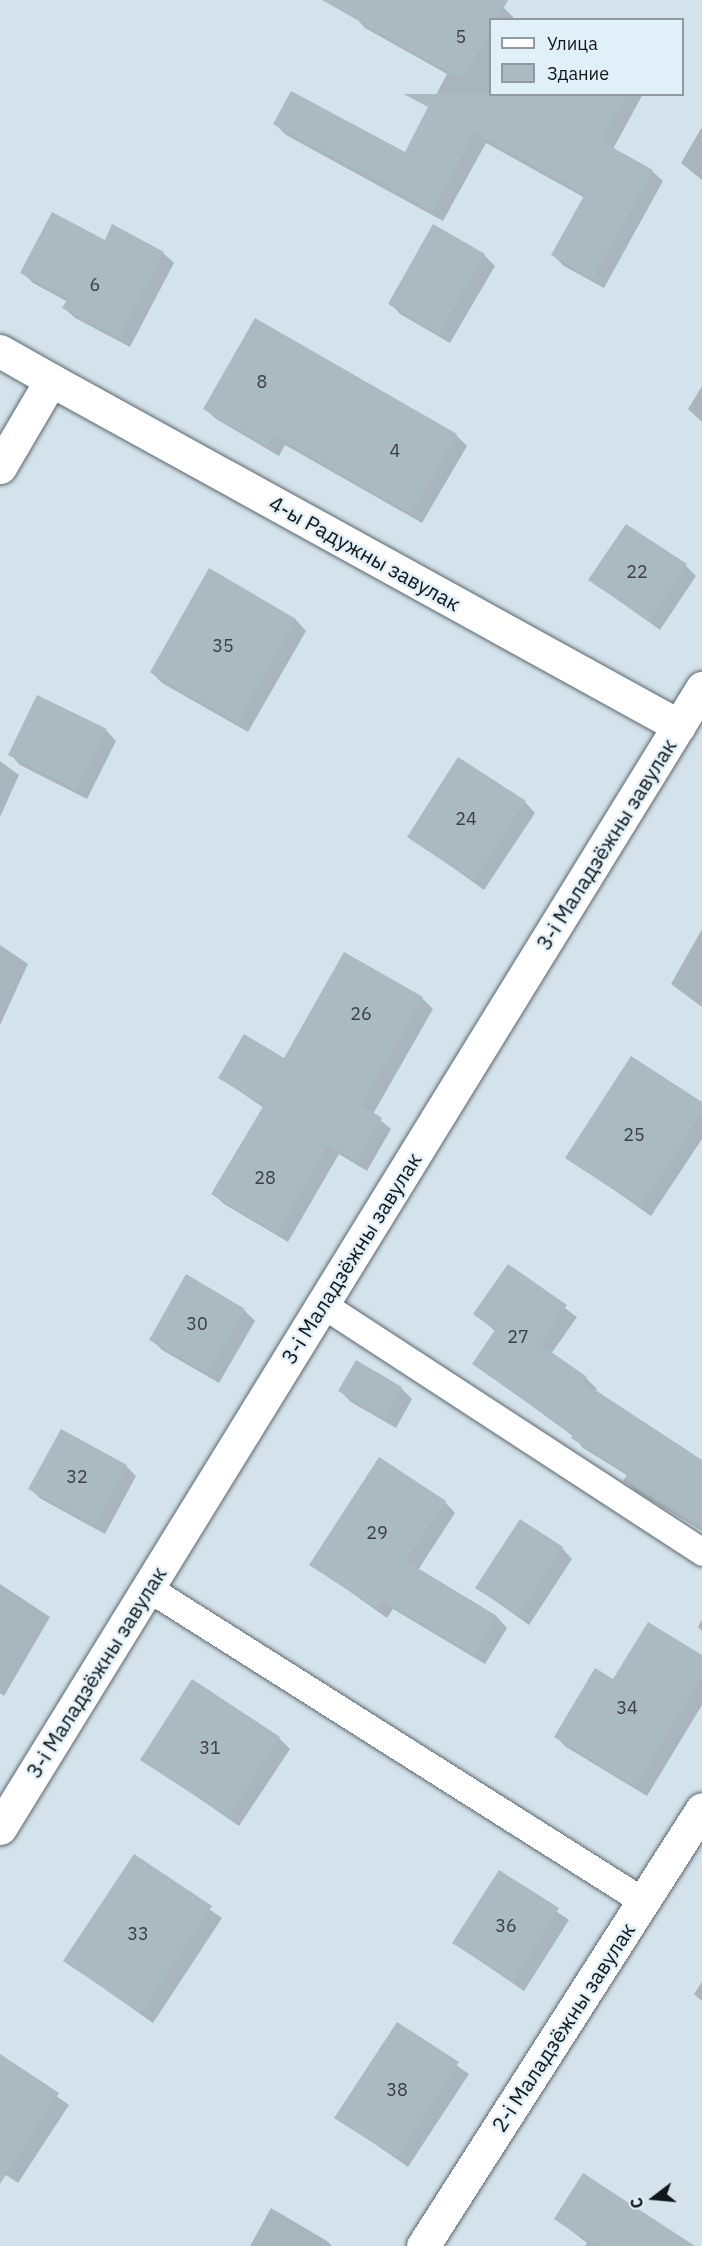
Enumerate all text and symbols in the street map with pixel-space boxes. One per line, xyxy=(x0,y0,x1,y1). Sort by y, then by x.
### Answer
legend xyxy=(489,18,684,96)
house number: 5 xyxy=(456,26,466,48)
text: Улица xyxy=(547,32,598,55)
text: Здание xyxy=(547,62,609,85)
house number: 6 xyxy=(90,274,100,296)
house number: 8 xyxy=(257,371,267,393)
house number: 4 xyxy=(390,440,400,462)
street label: 4-ы Радужны завулак xyxy=(265,490,465,616)
house number: 22 xyxy=(626,561,648,583)
house number: 35 xyxy=(212,635,234,657)
street label: 3-і Маладзёжны завулак xyxy=(531,734,681,954)
house number: 24 xyxy=(455,808,477,830)
house number: 26 xyxy=(350,1003,372,1025)
house number: 25 xyxy=(623,1124,645,1146)
street label: 3-і Маладзёжны завулак xyxy=(276,1148,426,1368)
house number: 28 xyxy=(254,1167,276,1189)
house number: 30 xyxy=(186,1313,208,1335)
house number: 27 xyxy=(507,1326,529,1348)
house number: 32 xyxy=(66,1466,88,1488)
house number: 29 xyxy=(366,1522,388,1544)
street label: 3-і Маладзёжны завулак xyxy=(21,1562,171,1782)
house number: 34 xyxy=(616,1697,638,1719)
house number: 31 xyxy=(199,1737,221,1759)
house number: 36 xyxy=(495,1915,517,1937)
street label: 2-і Маладзёжны завулак xyxy=(486,1918,640,2136)
house number: 33 xyxy=(127,1923,149,1945)
house number: 38 xyxy=(386,2079,408,2101)
north arrow xyxy=(624,2168,684,2228)
text: С xyxy=(626,2195,648,2211)

